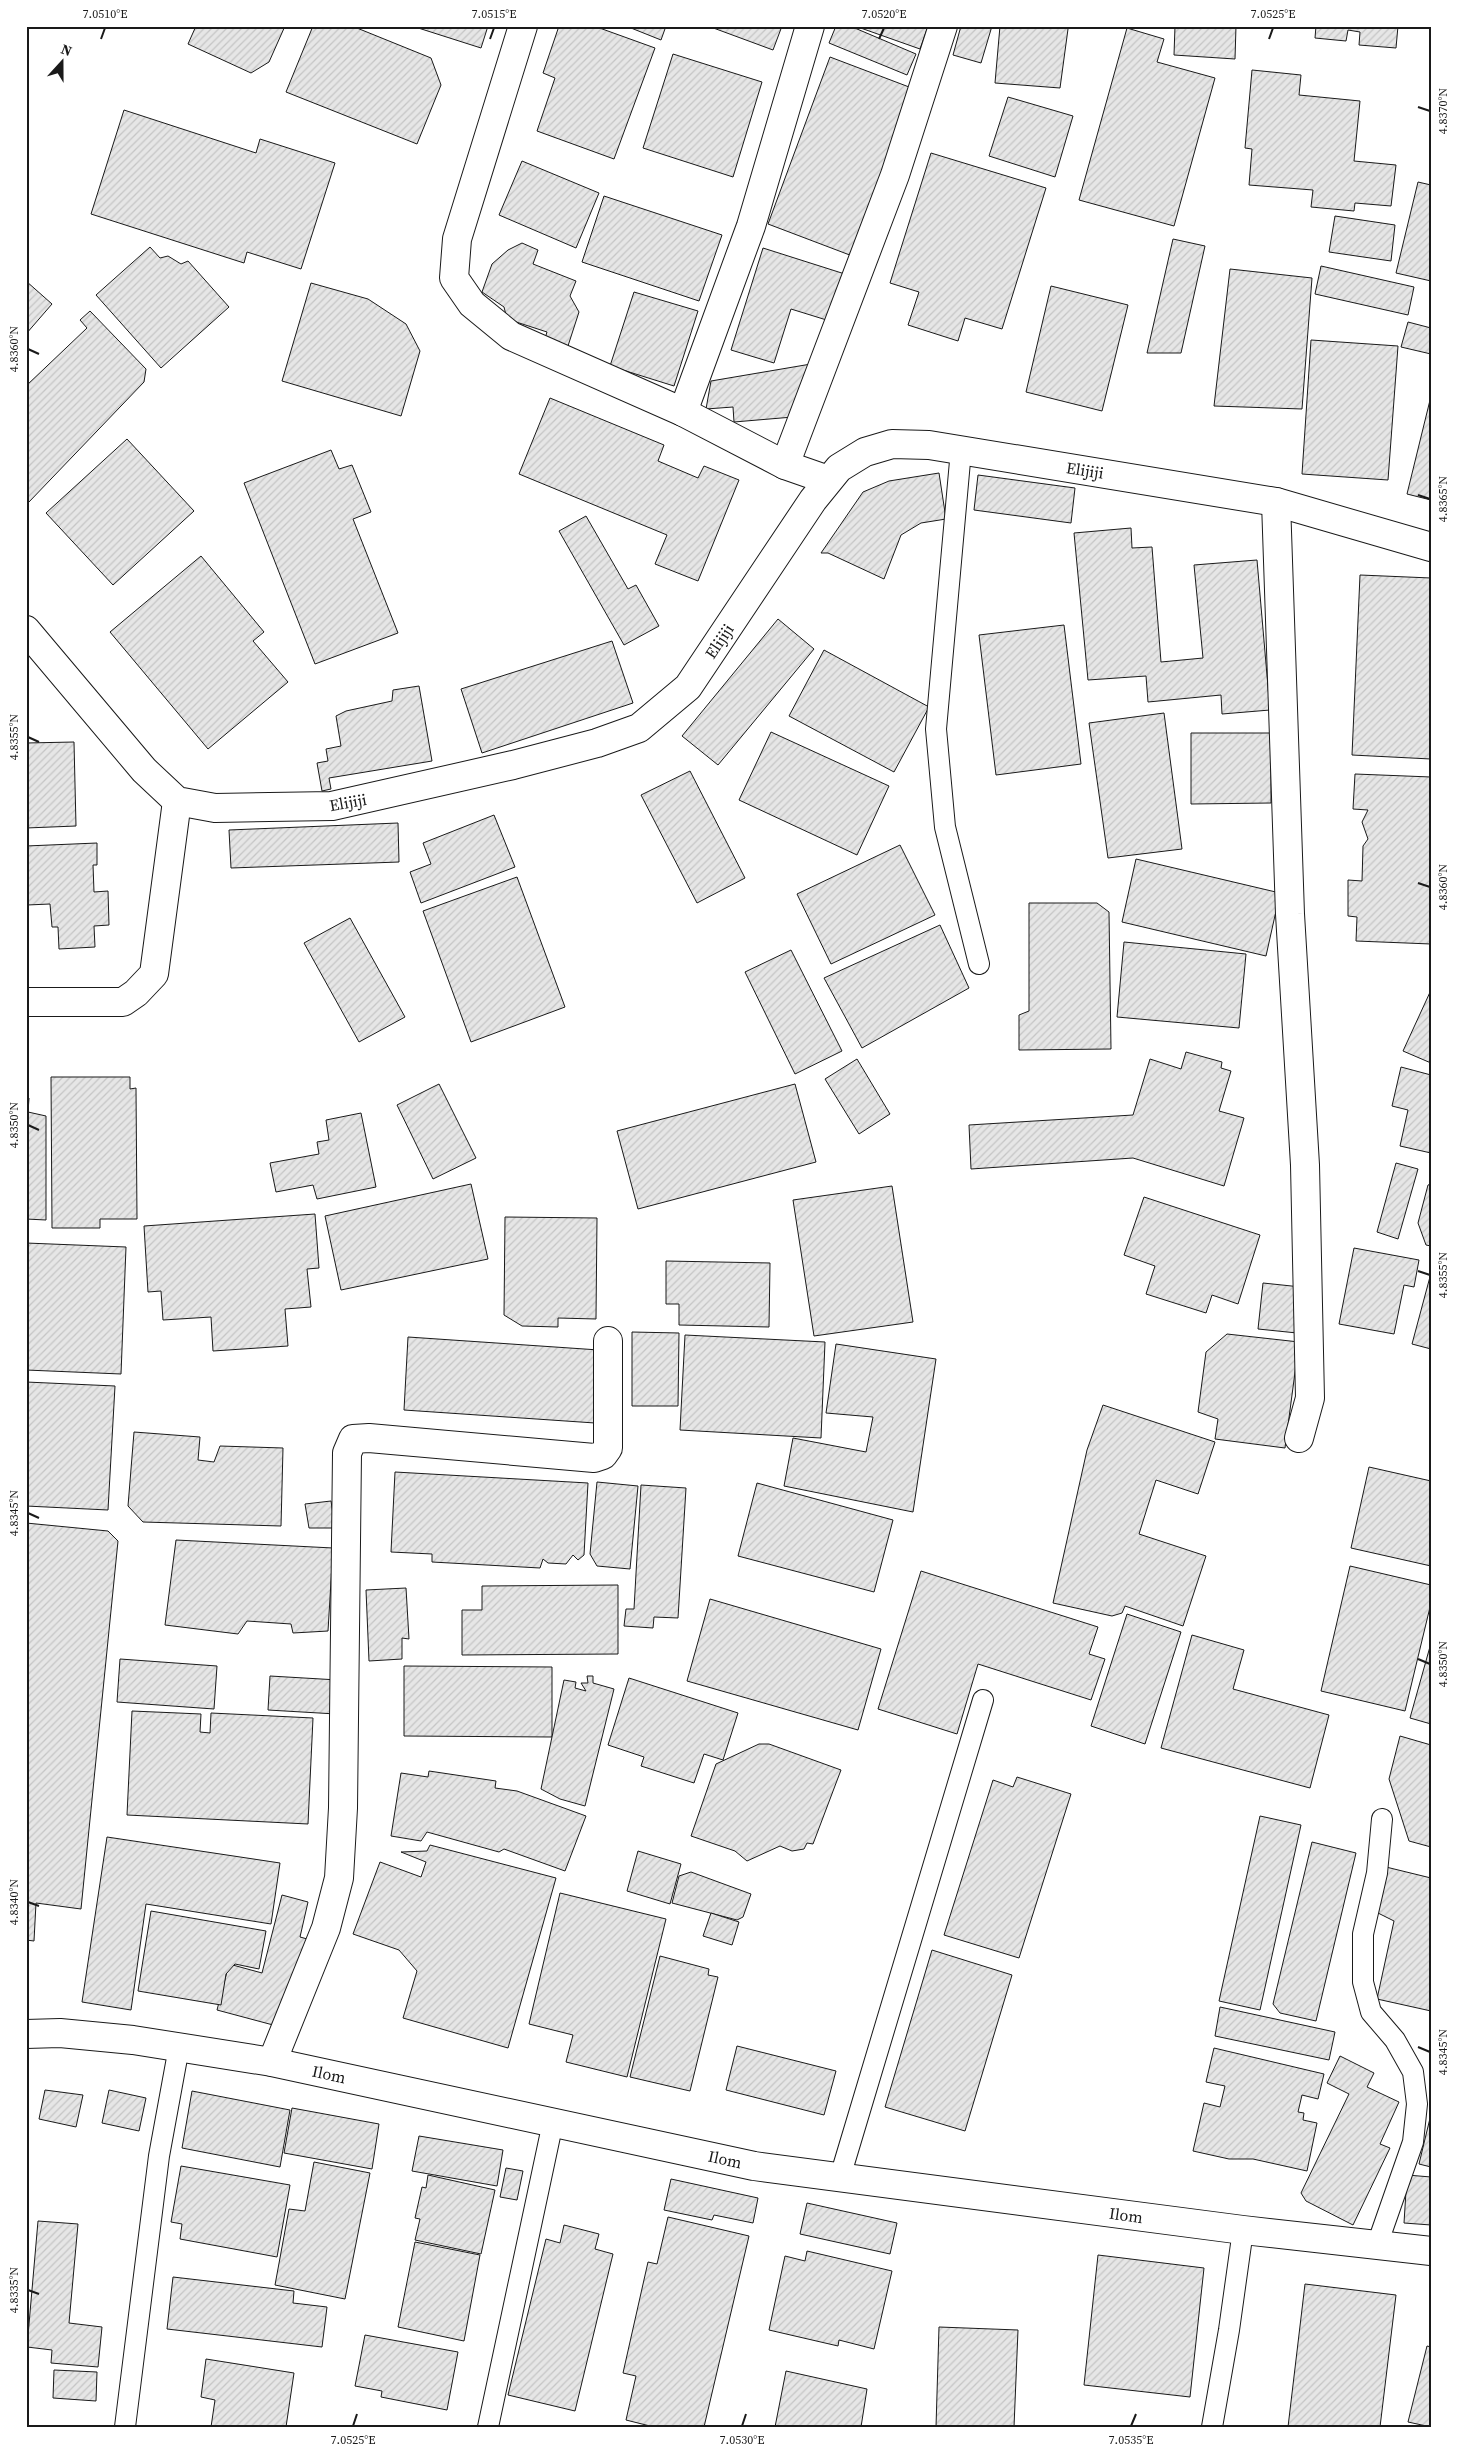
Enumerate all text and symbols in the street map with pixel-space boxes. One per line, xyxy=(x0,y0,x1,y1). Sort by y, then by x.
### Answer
text: 7.0510°E xyxy=(83,6,127,22)
text: 7.0515°E xyxy=(472,6,516,22)
text: 7.0520°E xyxy=(862,6,906,22)
text: 7.0525°E xyxy=(1251,6,1295,22)
north arrow xyxy=(38,38,88,88)
text: N xyxy=(58,39,75,61)
text: 4.8370°N xyxy=(1435,88,1451,134)
text: 4.8360°N xyxy=(6,326,22,372)
street label: Elijiji xyxy=(1065,456,1106,484)
text: 4.8365°N xyxy=(1435,476,1451,522)
street label: Elijiji xyxy=(699,619,739,663)
text: 4.8355°N xyxy=(6,714,22,760)
street label: Elijiji xyxy=(328,788,369,816)
text: 4.8360°N xyxy=(1435,864,1451,910)
text: 4.8350°N xyxy=(6,1102,22,1148)
text: 4.8355°N xyxy=(1435,1252,1451,1298)
text: 4.8345°N xyxy=(6,1490,22,1536)
text: 4.8350°N xyxy=(1435,1641,1451,1687)
text: 4.8340°N xyxy=(6,1879,22,1925)
text: 4.8345°N xyxy=(1435,2029,1451,2075)
street label: Ilom xyxy=(310,2060,348,2088)
street label: Ilom xyxy=(706,2145,744,2173)
street label: Ilom xyxy=(1108,2202,1144,2228)
text: 4.8335°N xyxy=(6,2267,22,2313)
text: 7.0525°E xyxy=(331,2432,375,2448)
text: 7.0530°E xyxy=(720,2432,764,2448)
text: 7.0535°E xyxy=(1109,2432,1153,2448)

